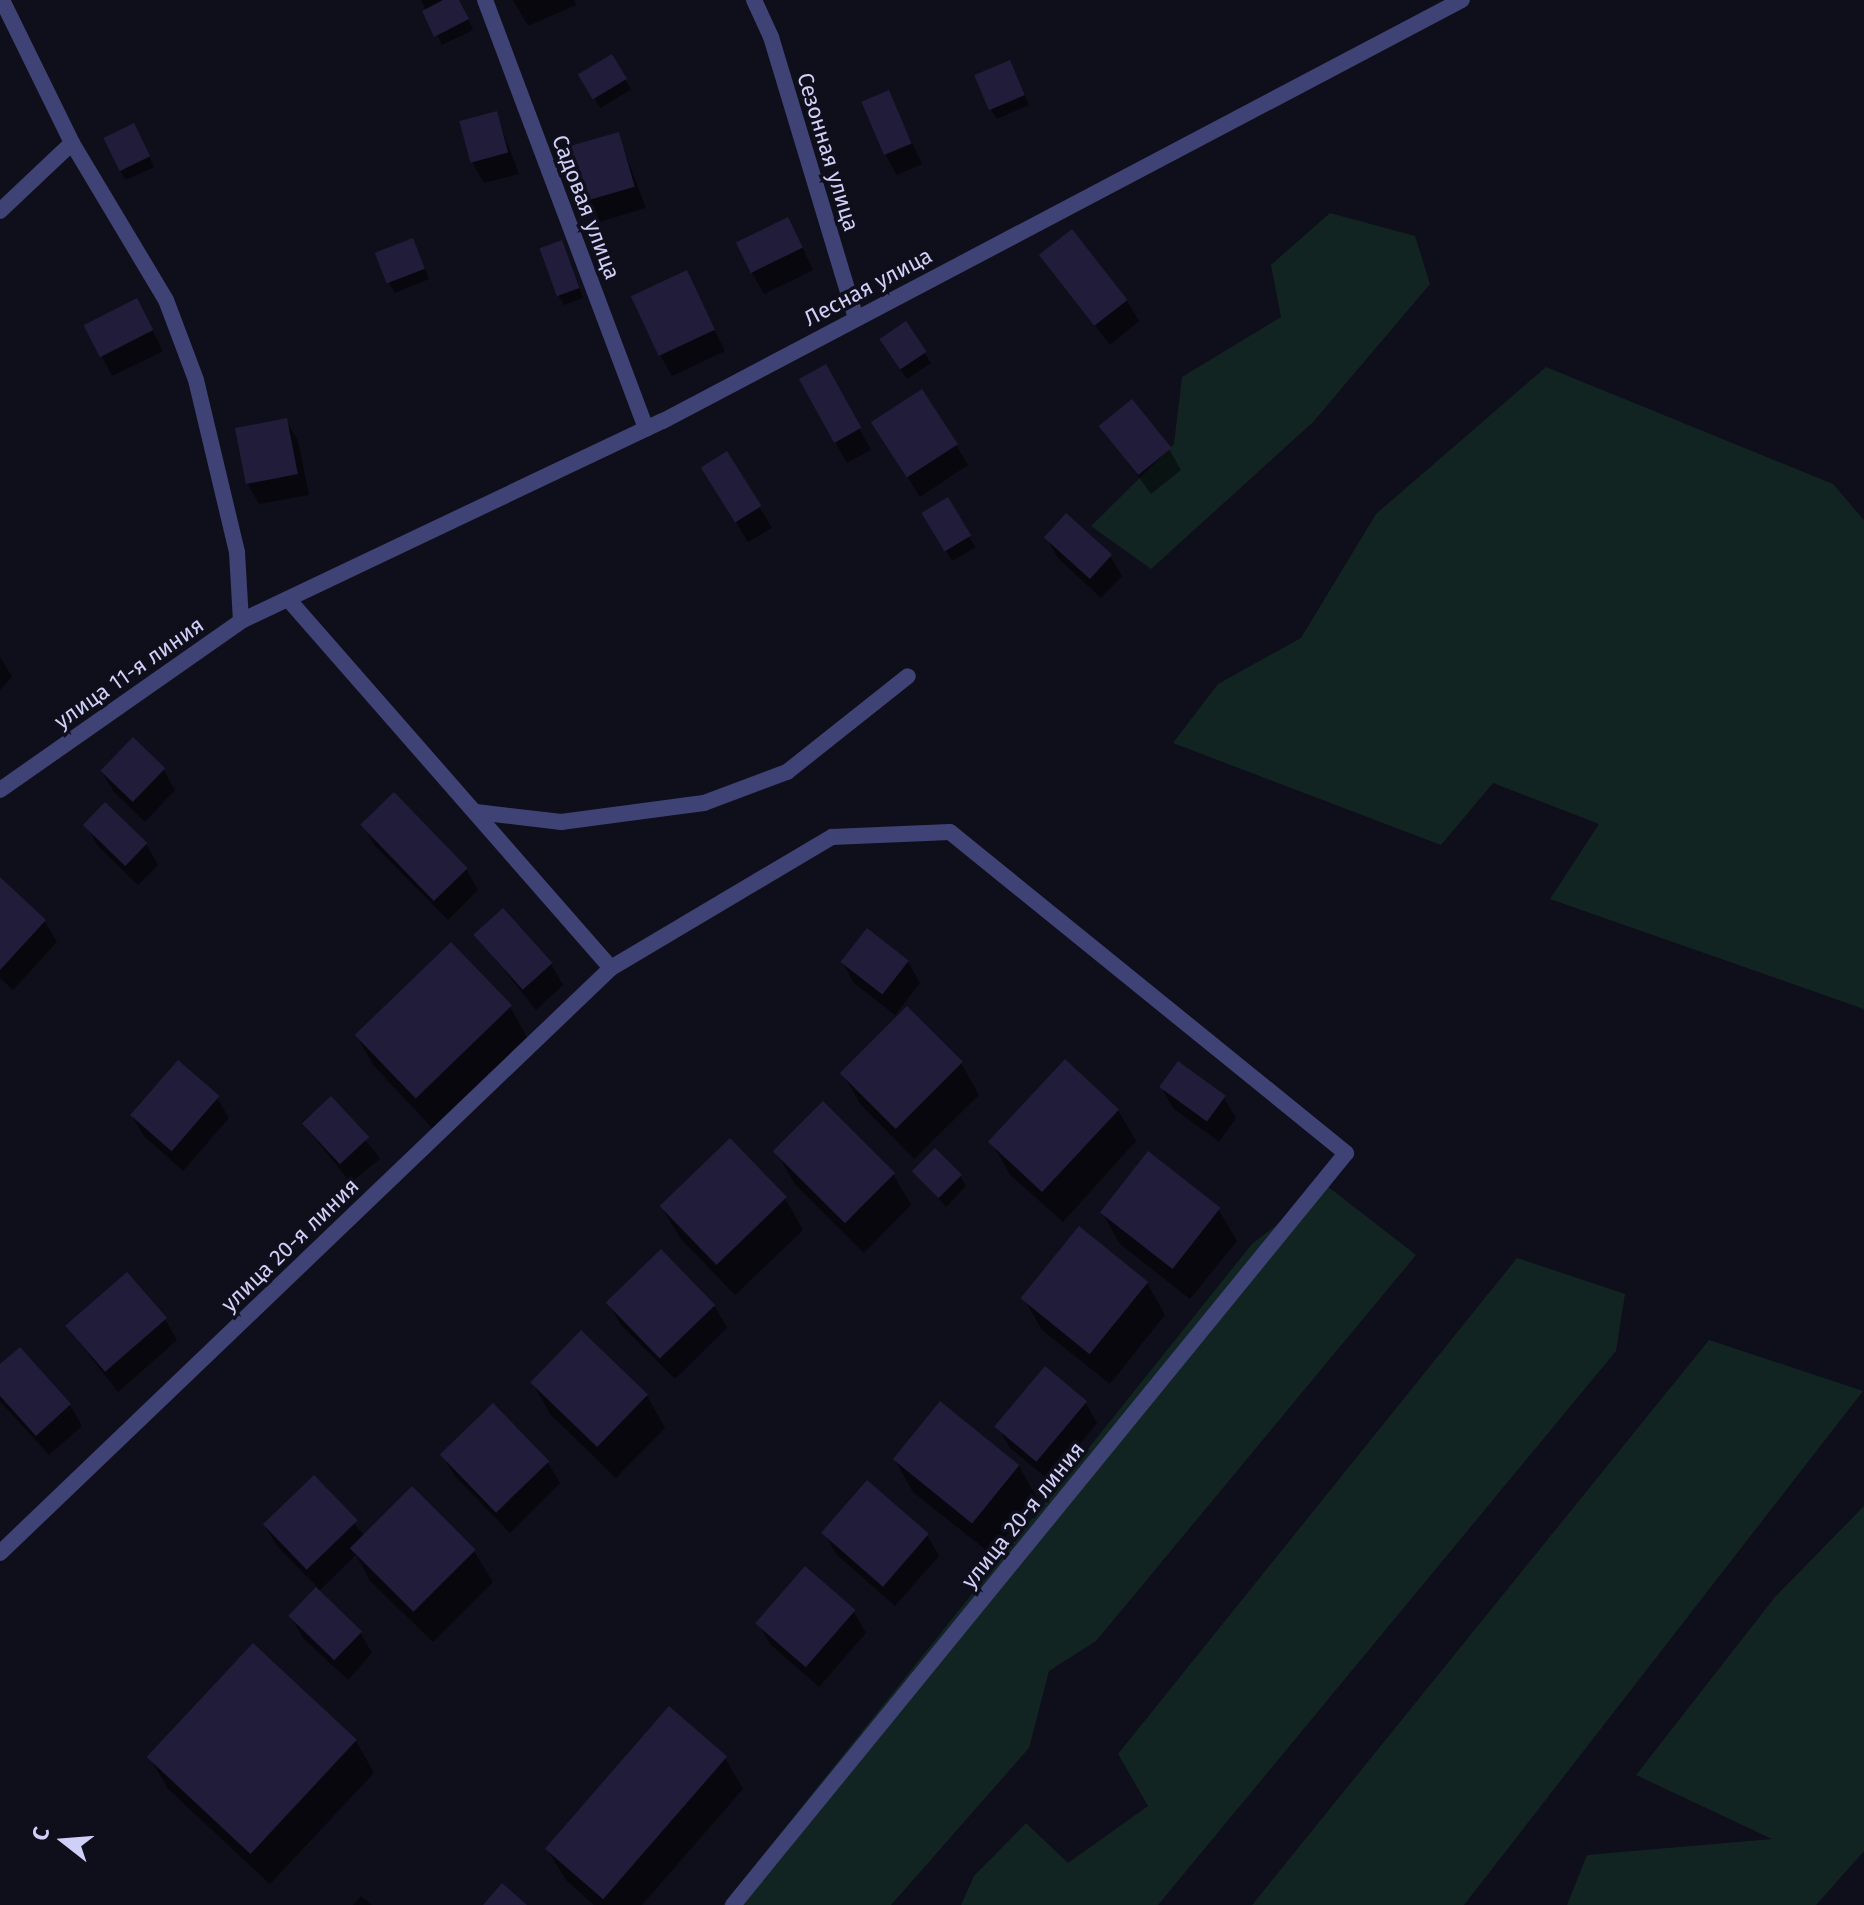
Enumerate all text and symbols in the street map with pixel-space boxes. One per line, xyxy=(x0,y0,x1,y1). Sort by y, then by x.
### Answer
street label: Сезонная улица xyxy=(791,70,865,234)
street label: Садовая улица xyxy=(546,131,626,283)
street label: Лесная улица xyxy=(799,242,937,332)
street label: улица 11-я линия xyxy=(49,612,209,734)
street label: улица 20-я линия xyxy=(216,1173,364,1317)
street label: улица 20-я линия xyxy=(956,1436,1090,1594)
north arrow xyxy=(24,1801,104,1881)
text: С xyxy=(26,1824,55,1844)

